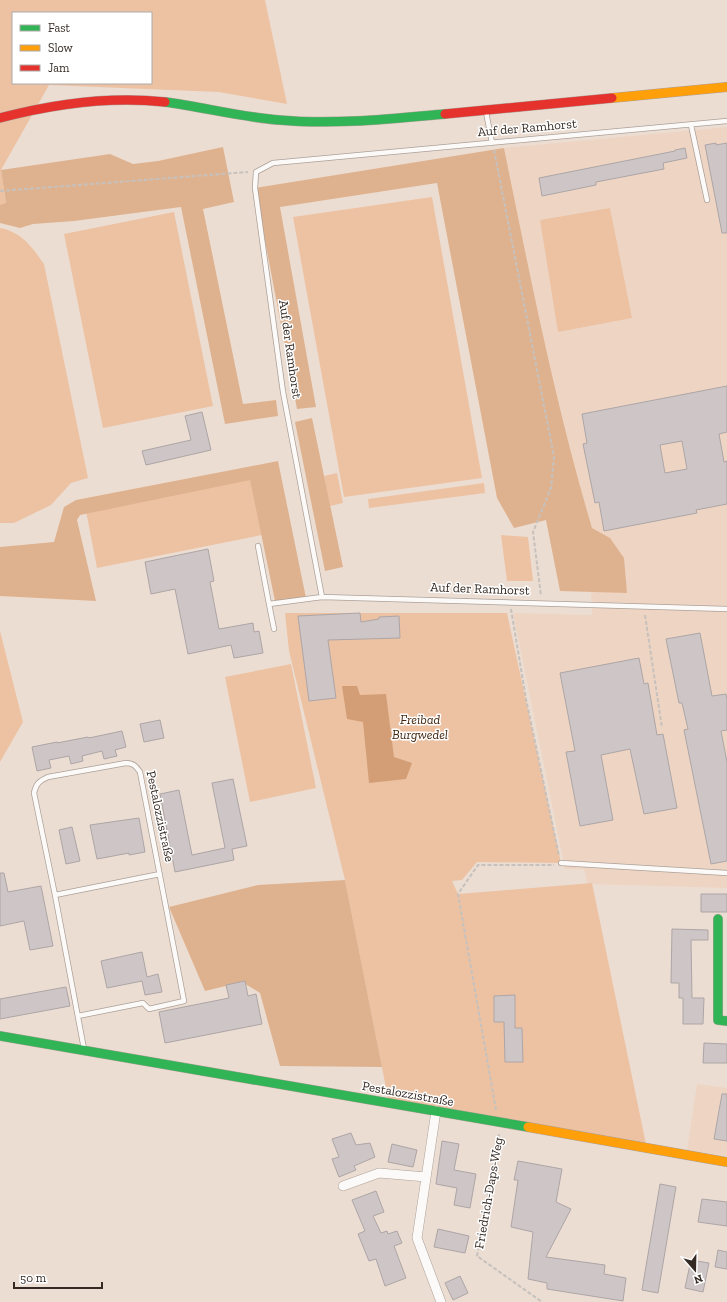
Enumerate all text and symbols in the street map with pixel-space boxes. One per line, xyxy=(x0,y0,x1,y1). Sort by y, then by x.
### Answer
legend xyxy=(12,12,152,84)
text: Fast xyxy=(48,21,71,35)
text: Slow xyxy=(48,41,74,55)
text: Jam xyxy=(48,61,70,75)
street label: Auf der Ramhorst xyxy=(477,116,577,139)
street label: Auf der Ramhorst xyxy=(276,299,305,400)
street label: Auf der Ramhorst xyxy=(430,579,530,598)
park label: Freibad Burgwedel xyxy=(392,712,448,742)
street label: Pestalozzistraße xyxy=(144,769,177,863)
street label: Pestalozzistraße xyxy=(361,1078,455,1109)
street label: Friedrich-Daps-Weg xyxy=(471,1136,506,1250)
north arrow xyxy=(675,1250,715,1290)
scale bar xyxy=(14,1264,102,1290)
text: 50 m xyxy=(20,1271,47,1285)
text: N xyxy=(692,1271,704,1287)

